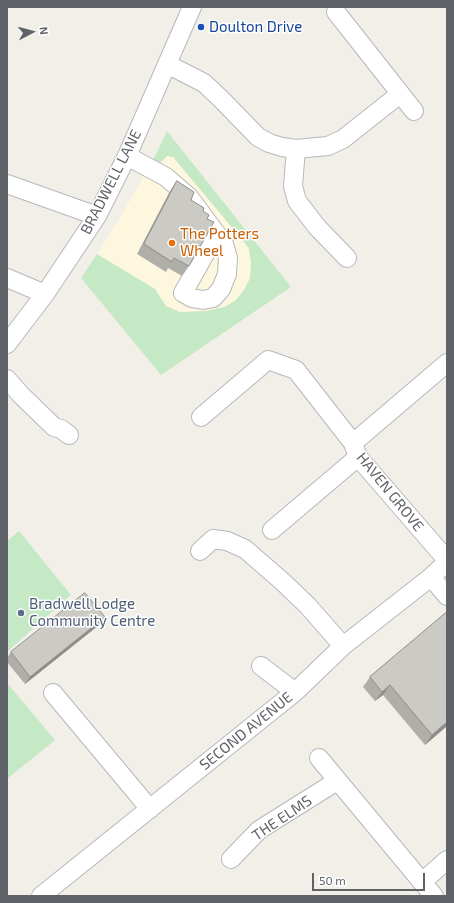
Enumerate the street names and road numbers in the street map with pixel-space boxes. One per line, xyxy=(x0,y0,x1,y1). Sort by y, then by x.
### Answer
street label: BRADWELL LANE xyxy=(77,127,145,237)
street label: HAVEN GROVE xyxy=(353,449,427,535)
street label: SECOND AVENUE xyxy=(196,688,296,774)
street label: THE ELMS xyxy=(249,791,315,845)

